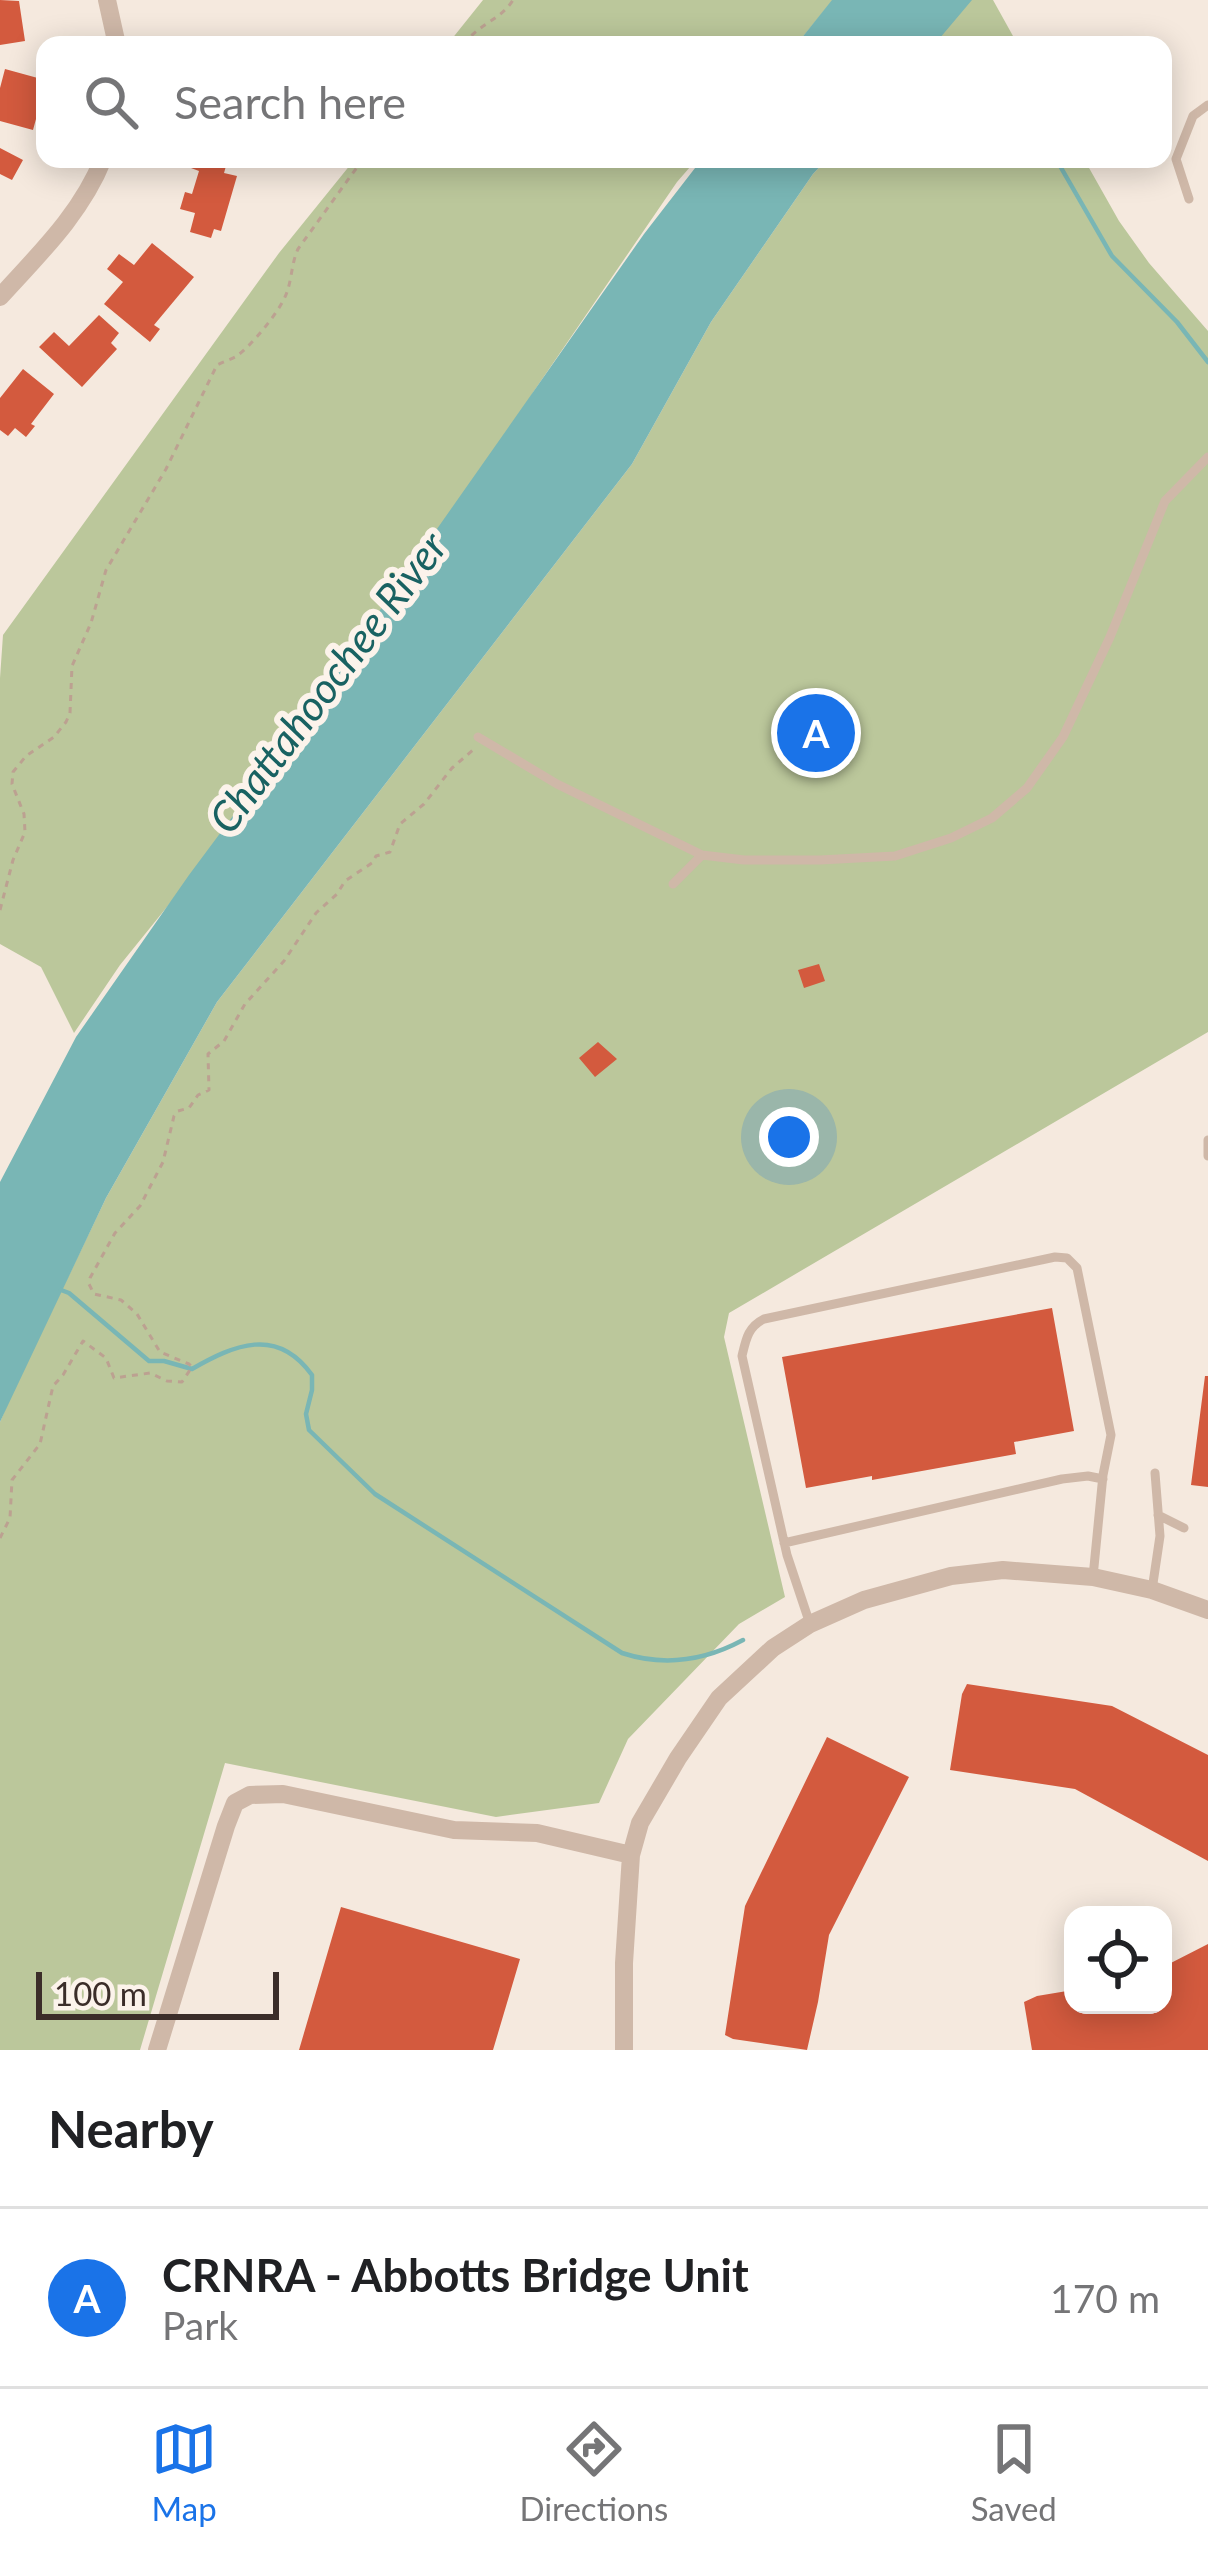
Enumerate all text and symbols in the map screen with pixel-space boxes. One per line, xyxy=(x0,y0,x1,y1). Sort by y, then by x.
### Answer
search box xyxy=(36,36,1172,168)
icon: search xyxy=(78,69,144,135)
text: Search here xyxy=(174,75,406,129)
water label: Chattahoochee River xyxy=(198,521,457,842)
pin: A xyxy=(777,688,855,778)
your location xyxy=(759,1107,819,1167)
map controls xyxy=(1064,1906,1172,2014)
button: locate xyxy=(1064,1906,1172,2014)
scale bar xyxy=(36,1966,279,2019)
text: 100 m xyxy=(54,1973,147,2013)
text: Nearby xyxy=(48,2098,214,2159)
text: CRNRA - Abbotts Bridge Unit xyxy=(162,2248,749,2302)
text: A xyxy=(73,2275,101,2321)
text: 170 m xyxy=(1050,2275,1160,2321)
text: Park xyxy=(162,2302,238,2348)
tab: Map xyxy=(151,2416,217,2528)
tab: Directions xyxy=(519,2416,668,2528)
tab: Saved xyxy=(971,2416,1057,2528)

